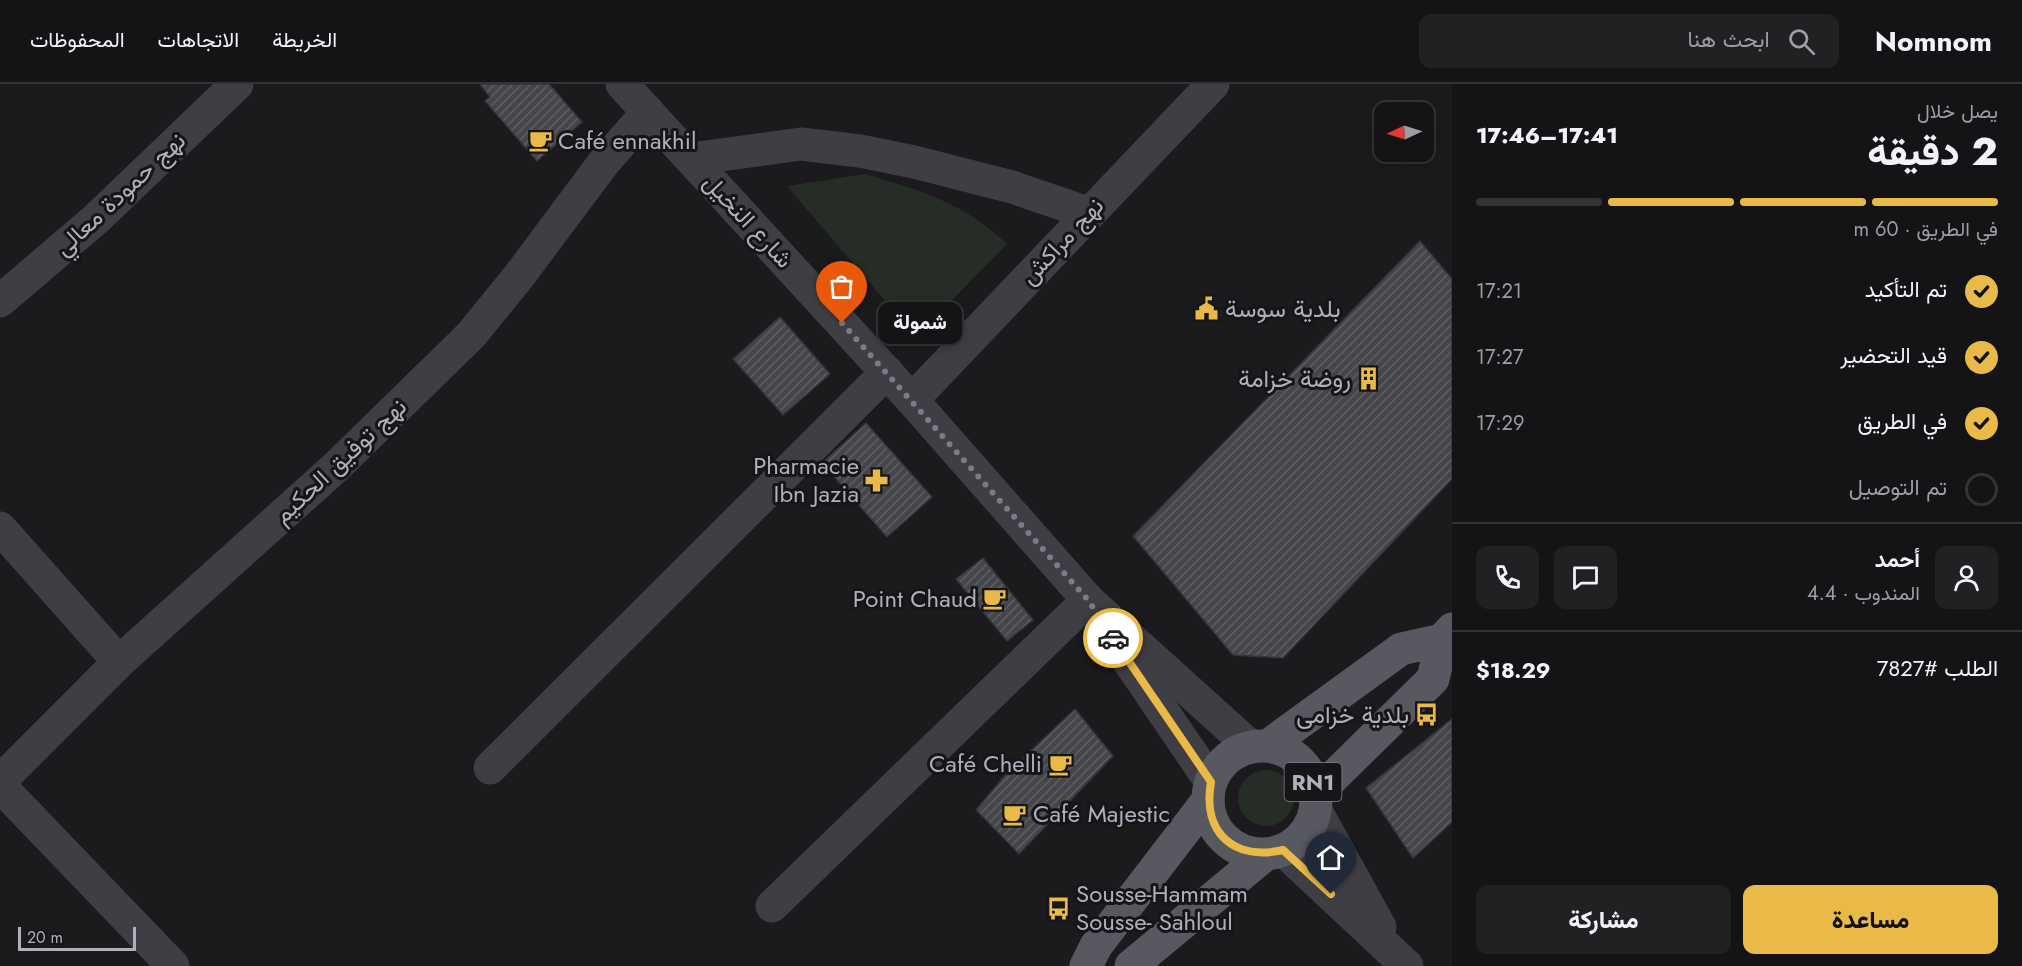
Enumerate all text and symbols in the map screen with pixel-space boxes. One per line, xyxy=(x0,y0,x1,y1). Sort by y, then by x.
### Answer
search box xyxy=(1419,14,1839,68)
text: Nomnom xyxy=(1875,21,1992,62)
text: ابحث هنا xyxy=(1688,23,1770,55)
text: المحفوظات xyxy=(30,25,125,55)
text: الاتجاهات xyxy=(158,25,239,55)
text: الخريطة xyxy=(272,25,337,55)
icon: search xyxy=(1785,25,1818,58)
text: يصل خلال xyxy=(1917,97,1998,126)
north arrow xyxy=(1374,102,1434,162)
map controls xyxy=(1374,102,1434,162)
text: 17:41–17:46 xyxy=(1476,119,1618,151)
street label: نهج حمودة معالي xyxy=(46,123,194,265)
place label: Café ennakhil xyxy=(558,123,696,158)
text: 2 دقيقة xyxy=(1867,123,1998,180)
cafe icon: Café ennakhil xyxy=(527,128,553,154)
street label: شارع النخيل xyxy=(695,166,801,276)
street label: نهج مراكش xyxy=(1012,189,1112,292)
text: في الطريق · 60 m xyxy=(1853,215,1998,244)
pin xyxy=(816,261,867,323)
icon: bag xyxy=(825,270,858,303)
text: تم التأكيد xyxy=(1865,273,1947,305)
icon: check xyxy=(1965,275,1998,308)
text: 17:21 xyxy=(1476,277,1522,306)
place label: بلدية سوسة xyxy=(1225,291,1341,326)
public building icon: بلدية سوسة xyxy=(1194,296,1220,322)
callout: شمولة xyxy=(878,302,962,344)
text: شمولة xyxy=(893,308,947,337)
text: قيد التحضير xyxy=(1840,339,1947,371)
icon: check xyxy=(1965,341,1998,374)
text: 17:27 xyxy=(1476,343,1523,372)
place label: روضة خزامة xyxy=(1238,361,1351,396)
building icon: روضة خزامة xyxy=(1356,366,1382,392)
street label: نهج توفيق الحكيم xyxy=(265,390,414,532)
text: في الطريق xyxy=(1857,405,1947,437)
icon: check xyxy=(1965,407,1998,440)
text: 17:29 xyxy=(1476,409,1524,438)
place label: Pharmacie Ibn Jazia xyxy=(753,448,859,511)
pharmacy icon: Pharmacie Ibn Jazia xyxy=(864,467,890,493)
text: تم التوصيل xyxy=(1849,471,1947,503)
text: أحمد xyxy=(1875,543,1920,575)
button: phone xyxy=(1476,546,1539,609)
button: chat xyxy=(1554,546,1617,609)
button: person xyxy=(1935,546,1998,609)
text: المندوب · 4.4 xyxy=(1807,579,1920,608)
place label: Point Chaud xyxy=(853,581,977,616)
cafe icon: Point Chaud xyxy=(982,586,1008,612)
courier xyxy=(1083,608,1143,668)
icon: car xyxy=(1097,622,1130,655)
text: الطلب #7827 xyxy=(1877,652,1998,684)
text: $18.29 xyxy=(1476,654,1551,686)
place label: بلدية خزامى xyxy=(1296,697,1409,732)
bus stop icon: بلدية خزامى xyxy=(1414,702,1440,728)
place label: Café Chelli xyxy=(929,746,1042,781)
cafe icon: Café Chelli xyxy=(1047,751,1073,777)
road number: RN1 xyxy=(1284,763,1342,801)
place label: Café Majestic xyxy=(1033,796,1170,831)
cafe icon: Café Majestic xyxy=(1002,801,1028,827)
pin xyxy=(1305,832,1356,894)
icon: home xyxy=(1314,841,1347,874)
place label: Sousse-Hammam Sousse- Sahloul xyxy=(1076,876,1248,939)
button: مشاركة xyxy=(1476,885,1731,954)
button: مساعدة xyxy=(1743,885,1998,954)
bus stop icon: Sousse-Hammam Sousse- Sahloul xyxy=(1045,895,1071,921)
scale bar xyxy=(18,924,136,952)
text: 20 m xyxy=(27,926,63,949)

